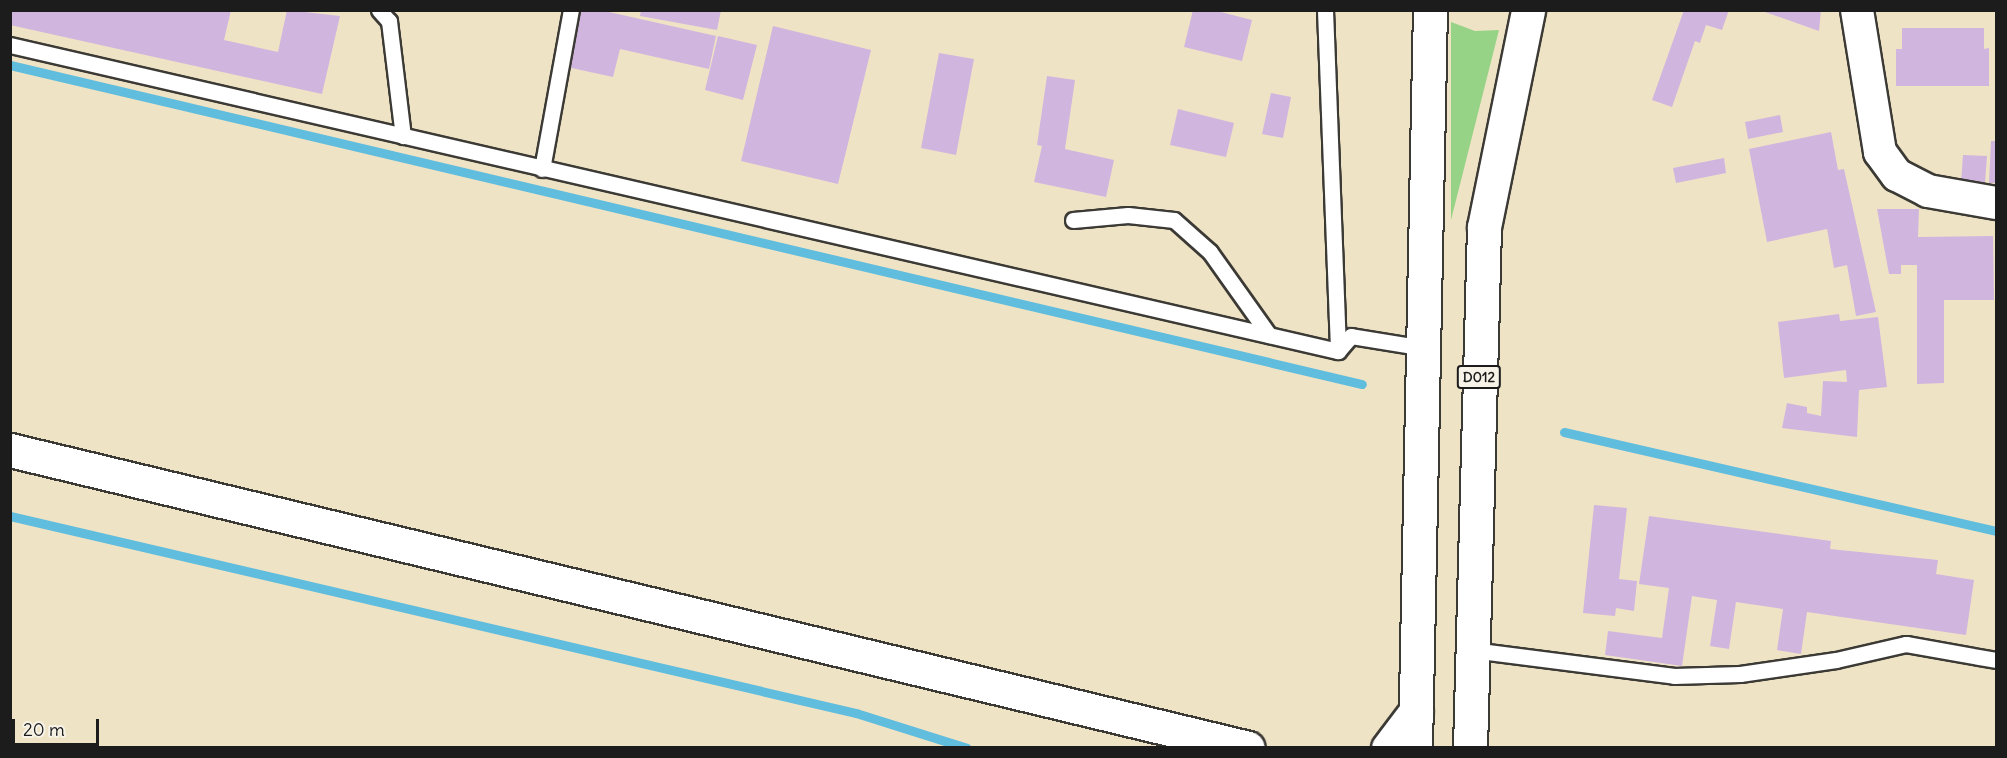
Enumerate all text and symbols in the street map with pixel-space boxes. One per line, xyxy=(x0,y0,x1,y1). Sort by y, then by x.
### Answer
road number: D012 xyxy=(1456,366,1502,388)
scale bar xyxy=(15,707,102,745)
text: 20 m xyxy=(23,718,65,741)

